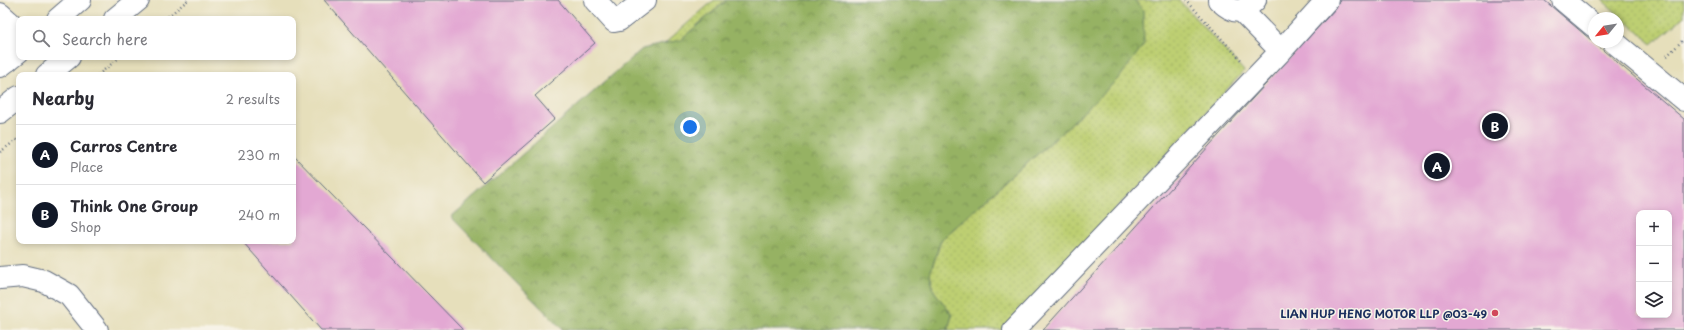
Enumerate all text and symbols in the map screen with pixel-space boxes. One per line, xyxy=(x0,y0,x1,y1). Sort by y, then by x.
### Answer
north arrow xyxy=(1588,12,1624,48)
search box xyxy=(16,16,296,60)
icon: search xyxy=(30,27,52,49)
text: Search here xyxy=(62,27,148,50)
text: Nearby xyxy=(32,85,94,111)
text: 2 results xyxy=(226,89,280,108)
pin: B xyxy=(1482,111,1508,141)
your location xyxy=(680,117,700,137)
text: Carros Centre xyxy=(70,134,178,157)
text: A xyxy=(40,145,50,164)
text: 230 m xyxy=(238,145,280,164)
pin: A xyxy=(1424,151,1450,181)
text: Place xyxy=(70,157,103,176)
text: Think One Group xyxy=(70,194,198,217)
text: B xyxy=(41,205,49,224)
text: 240 m xyxy=(238,205,280,224)
map controls xyxy=(1636,210,1672,318)
button: + xyxy=(1636,210,1672,246)
text: Shop xyxy=(70,217,101,236)
button: − xyxy=(1636,246,1672,282)
button: layers xyxy=(1636,282,1672,318)
place label: LIAN HUP HENG MOTOR LLP @03-49 xyxy=(1281,305,1487,322)
marker: LIAN HUP HENG MOTOR LLP @03-49 xyxy=(1490,308,1500,318)

